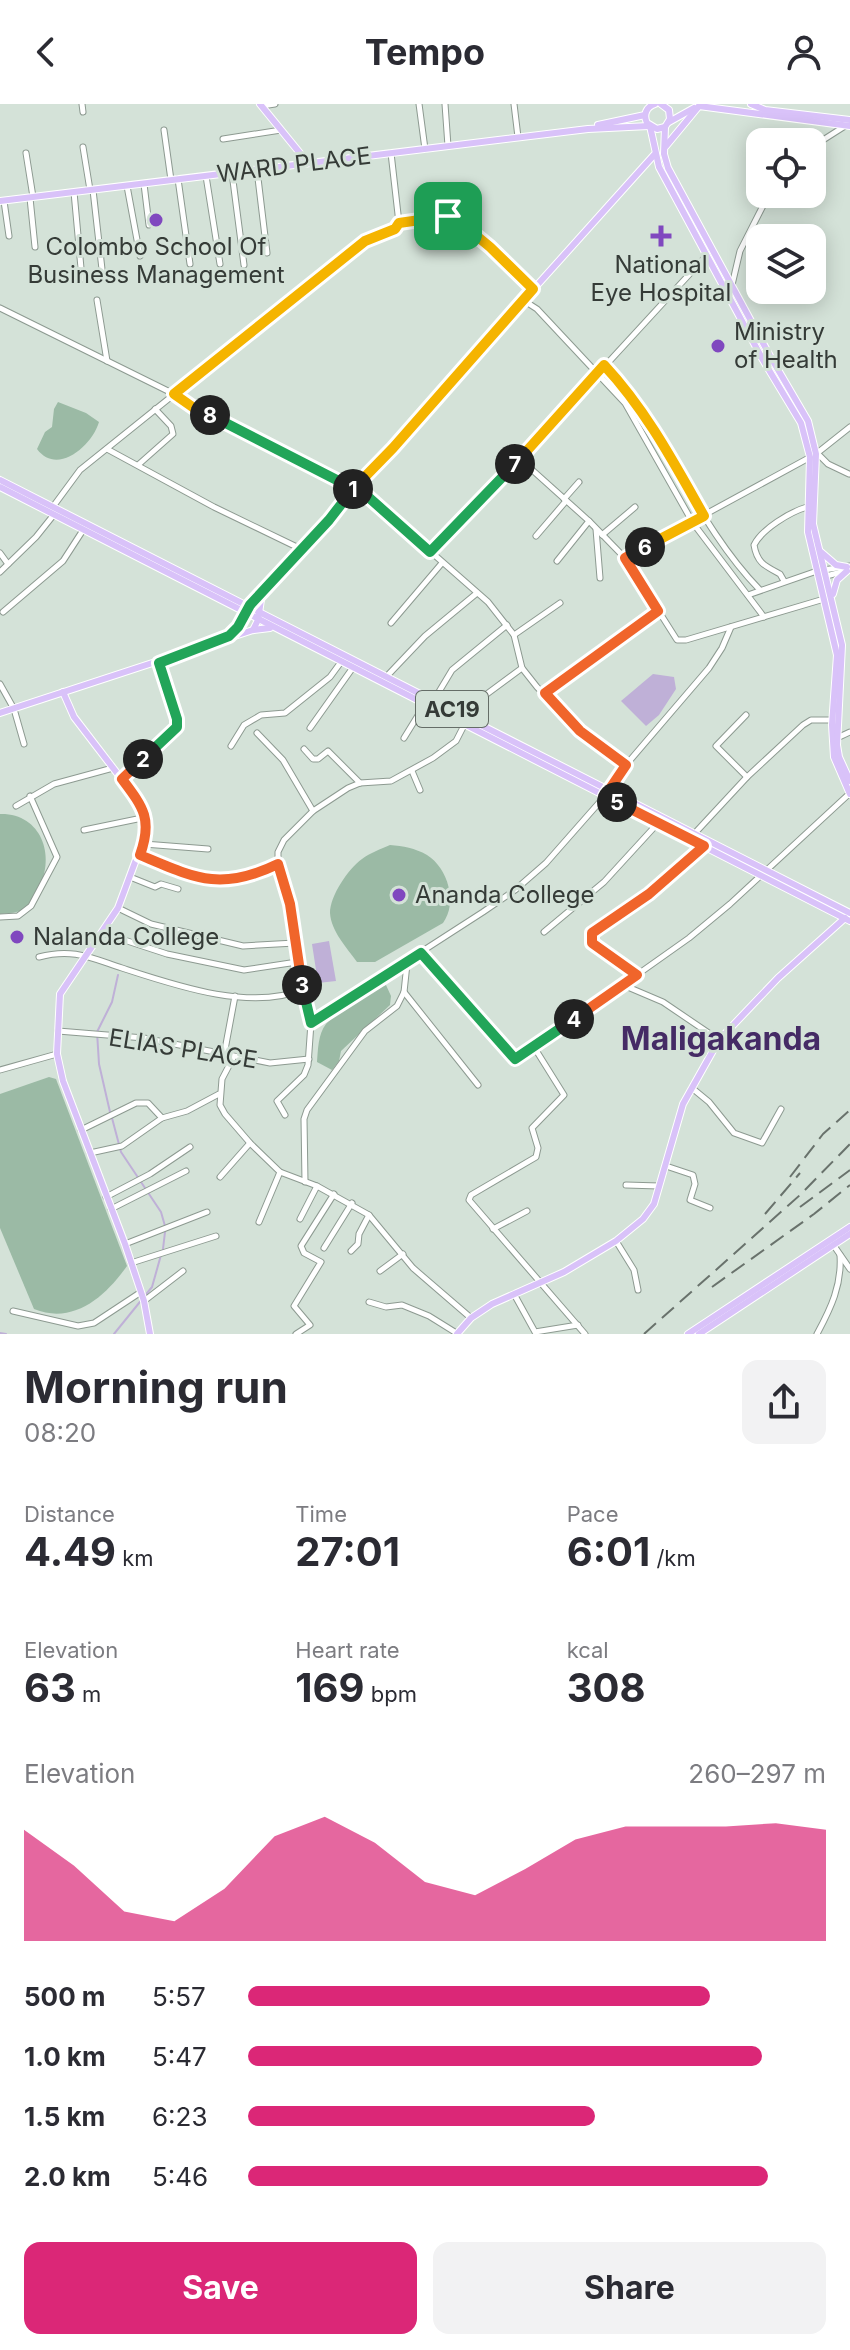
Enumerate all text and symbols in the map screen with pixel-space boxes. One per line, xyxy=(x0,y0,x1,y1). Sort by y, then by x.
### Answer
icon: back xyxy=(24,30,68,74)
text: Tempo xyxy=(365,30,485,74)
icon: person xyxy=(782,30,826,74)
map controls xyxy=(746,128,826,304)
button: locate xyxy=(746,128,826,208)
street label: WARD PLACE xyxy=(215,141,373,188)
pin xyxy=(414,182,482,250)
icon: arrive xyxy=(426,194,470,238)
marker: Colombo School Of Business Management xyxy=(147,211,165,229)
button: layers xyxy=(746,224,826,304)
marker: National Eye Hospital xyxy=(650,225,672,247)
place label: Colombo School Of Business Management xyxy=(27,232,285,289)
place label: National Eye Hospital xyxy=(591,250,731,307)
place label: Ministry of Health xyxy=(734,317,838,374)
marker: Ministry of Health xyxy=(709,337,727,355)
pin: 8 xyxy=(190,395,230,435)
text: 8 xyxy=(203,402,217,428)
pin: 7 xyxy=(495,444,535,484)
text: 7 xyxy=(509,451,521,477)
pin: 1 xyxy=(333,469,373,509)
text: 1 xyxy=(348,476,358,502)
pin: 6 xyxy=(625,527,665,567)
text: 6 xyxy=(638,534,652,560)
road number: AC19 xyxy=(416,691,488,727)
pin: 2 xyxy=(123,739,163,779)
text: 2 xyxy=(136,746,150,772)
pin: 5 xyxy=(597,782,637,822)
text: 5 xyxy=(610,789,624,815)
place label: Ananda College xyxy=(415,880,595,909)
marker: Ananda College xyxy=(390,886,408,904)
place label: Nalanda College xyxy=(33,922,219,951)
marker: Nalanda College xyxy=(8,928,26,946)
pin: 3 xyxy=(282,965,322,1005)
text: 3 xyxy=(295,972,309,998)
pin: 4 xyxy=(554,999,594,1039)
text: 4 xyxy=(567,1006,581,1032)
district label: Maligakanda xyxy=(621,1019,821,1058)
street label: ELIAS PLACE xyxy=(107,1022,259,1075)
text: Morning run xyxy=(24,1360,288,1414)
button: share xyxy=(742,1360,826,1444)
text: 08:20 xyxy=(24,1417,96,1448)
text: Distance xyxy=(24,1501,115,1527)
text: Time xyxy=(295,1501,347,1527)
text: Pace xyxy=(567,1501,618,1527)
text: 4.49 xyxy=(24,1527,116,1576)
text: 27:01 xyxy=(295,1527,400,1576)
text: 6:01 xyxy=(567,1527,650,1576)
text: km xyxy=(116,1545,154,1571)
text: /km xyxy=(650,1545,696,1571)
text: Elevation xyxy=(24,1637,118,1663)
text: Heart rate xyxy=(295,1637,400,1663)
text: kcal xyxy=(567,1637,609,1663)
text: 63 xyxy=(24,1663,76,1712)
text: 169 xyxy=(295,1663,365,1712)
text: 308 xyxy=(567,1663,645,1712)
text: m xyxy=(76,1681,101,1707)
text: bpm xyxy=(365,1681,417,1707)
text: Elevation xyxy=(24,1758,135,1789)
text: 260–297 m xyxy=(688,1758,826,1789)
text: 500 m xyxy=(24,1981,106,2012)
text: 5:57 xyxy=(152,1981,206,2012)
text: 1.0 km xyxy=(24,2041,106,2072)
text: 5:47 xyxy=(152,2041,207,2072)
text: 1.5 km xyxy=(24,2101,105,2132)
text: 6:23 xyxy=(152,2101,208,2132)
text: 2.0 km xyxy=(24,2161,111,2192)
text: 5:46 xyxy=(152,2161,208,2192)
button: Save xyxy=(24,2242,417,2334)
button: Share xyxy=(433,2242,826,2334)

